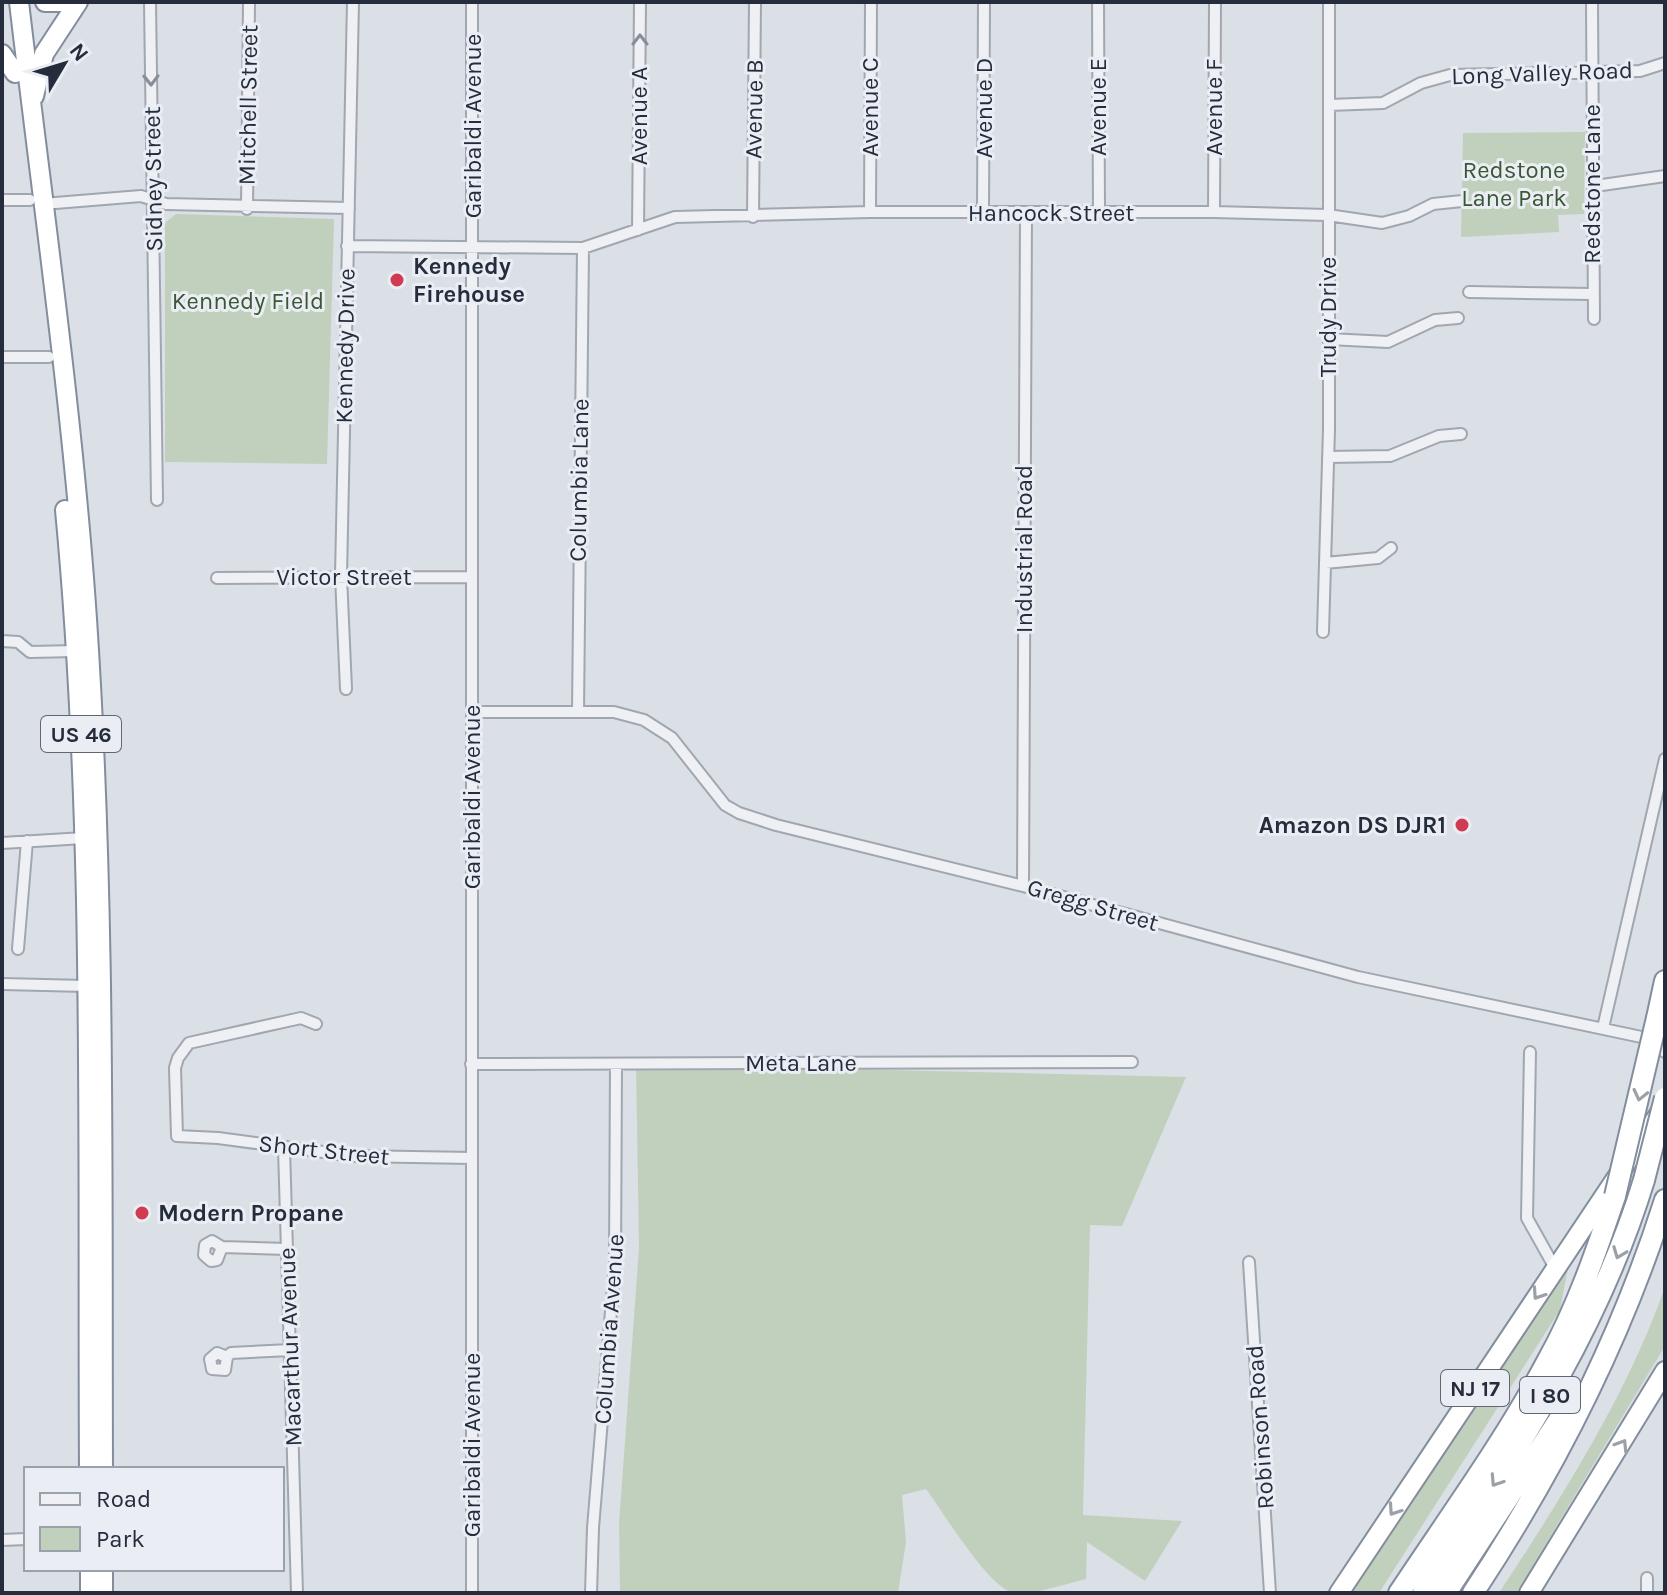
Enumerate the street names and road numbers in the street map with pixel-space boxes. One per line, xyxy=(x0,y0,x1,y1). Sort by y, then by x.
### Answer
street label: Mitchell Street xyxy=(233,24,263,186)
street label: Garibaldi Avenue xyxy=(459,34,487,218)
street label: Long Valley Road xyxy=(1451,56,1633,90)
street label: Avenue C xyxy=(856,57,884,157)
street label: Avenue D xyxy=(970,58,998,158)
street label: Avenue E xyxy=(1084,58,1112,156)
street label: Avenue F xyxy=(1200,58,1228,156)
street label: Avenue B xyxy=(739,59,769,159)
street label: Avenue A xyxy=(625,67,653,165)
street label: Redstone Lane xyxy=(1578,104,1606,264)
street label: Sidney Street xyxy=(138,106,168,252)
street label: Hancock Street xyxy=(968,199,1134,227)
street label: Trudy Drive xyxy=(1314,257,1342,377)
street label: Kennedy Drive xyxy=(330,268,360,424)
street label: Columbia Lane xyxy=(564,398,594,562)
street label: Industrial Road xyxy=(1010,465,1038,633)
street label: Victor Street xyxy=(276,563,412,591)
street label: Garibaldi Avenue xyxy=(458,705,486,889)
road number: US 46 xyxy=(41,716,121,752)
street label: Gregg Street xyxy=(1024,873,1162,937)
street label: Meta Lane xyxy=(745,1049,857,1077)
street label: Short Street xyxy=(257,1129,391,1171)
street label: Columbia Avenue xyxy=(588,1233,630,1425)
street label: Macarthur Avenue xyxy=(273,1247,307,1447)
street label: Robinson Road xyxy=(1240,1344,1280,1510)
street label: Garibaldi Avenue xyxy=(458,1353,486,1537)
road number: NJ 17 xyxy=(1441,1370,1509,1406)
road number: I 80 xyxy=(1520,1377,1580,1413)

